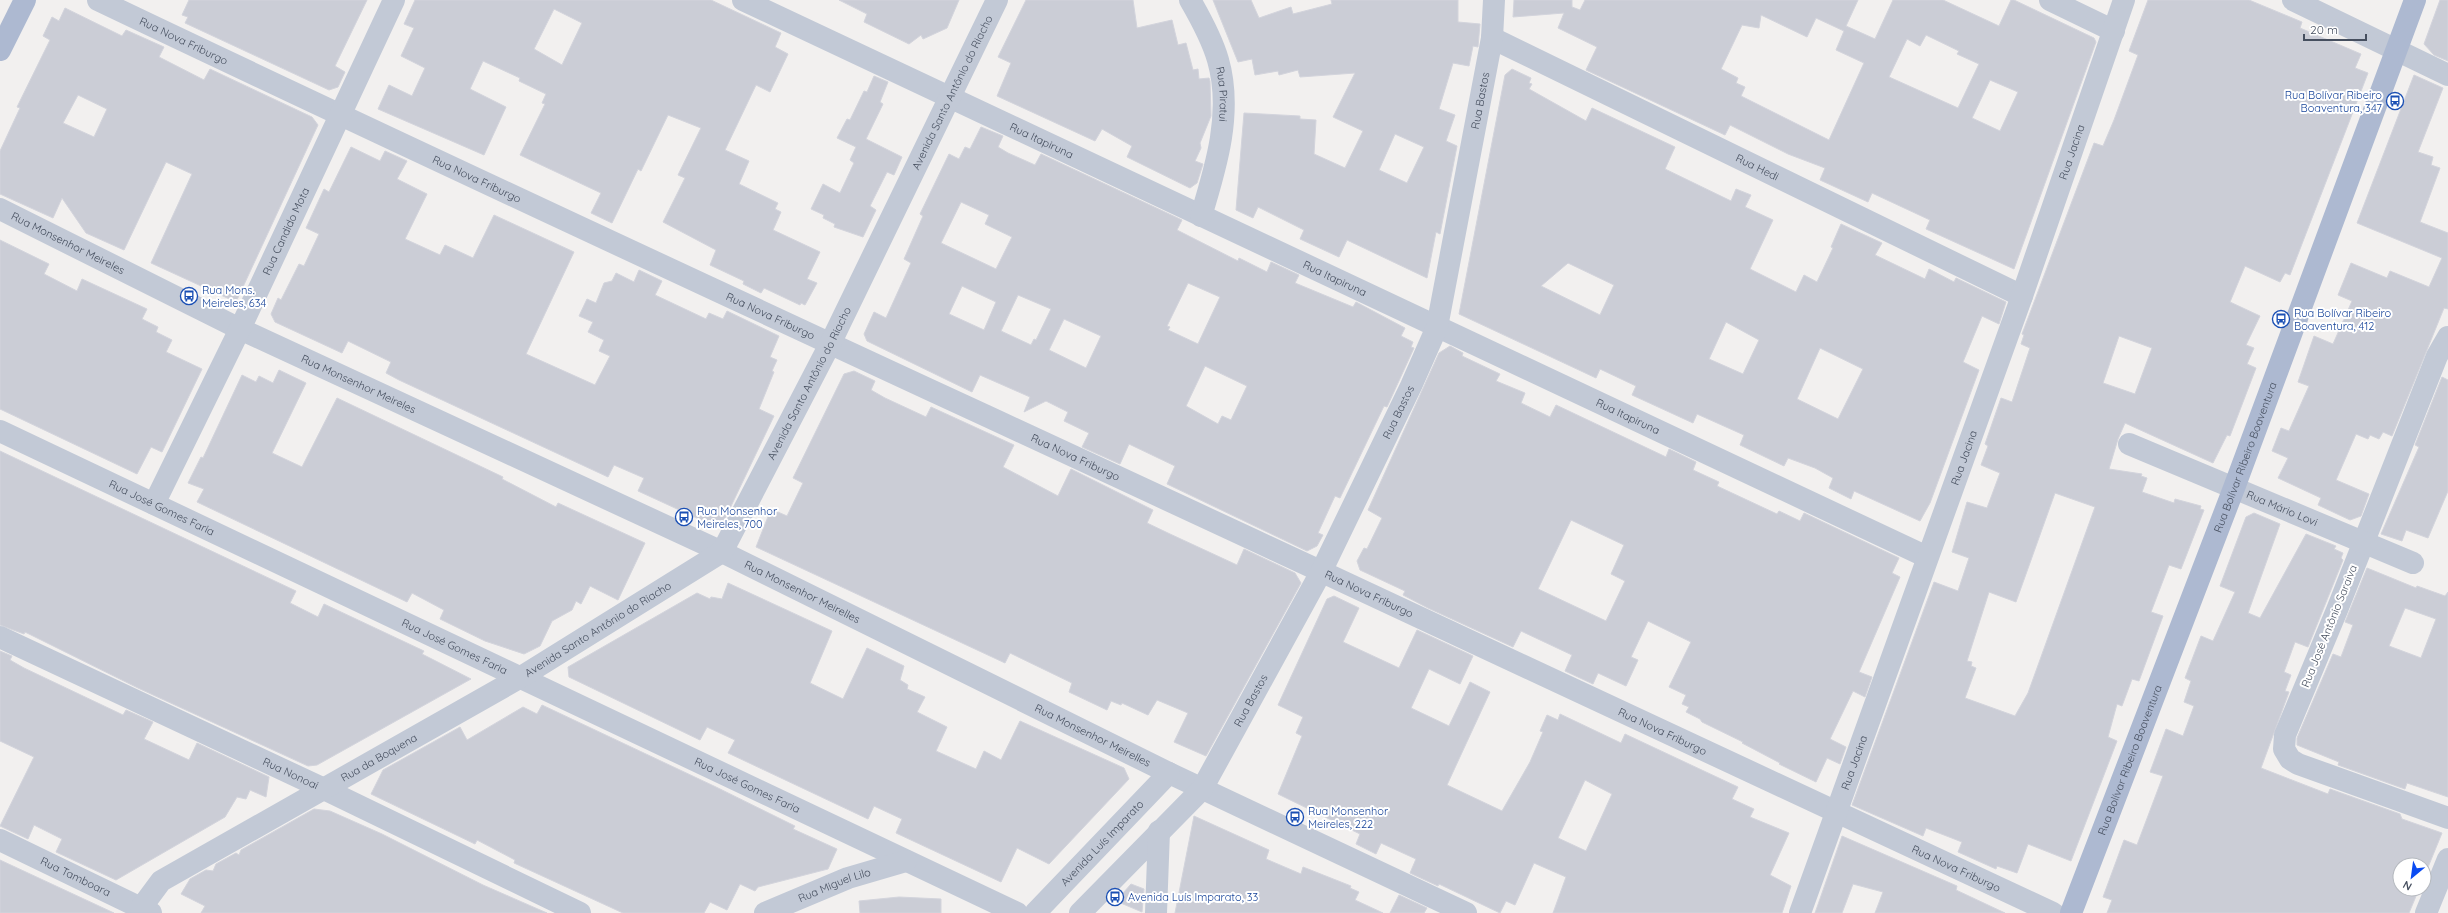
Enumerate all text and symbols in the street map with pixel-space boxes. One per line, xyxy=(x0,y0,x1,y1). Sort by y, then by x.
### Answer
street label: Avenida Santo Antônio do Riacho xyxy=(909,13,996,172)
street label: Rua Nova Friburgo xyxy=(137,14,231,68)
scale bar xyxy=(2304,16,2366,42)
text: 20 m xyxy=(2310,22,2338,37)
street label: Rua Piratui xyxy=(1213,65,1231,122)
street label: Rua Bastos xyxy=(1468,71,1492,130)
place label: Rua Bolívar Ribeiro Boaventura, 347 xyxy=(2285,88,2382,115)
bus stop icon: Rua Bolívar Ribeiro Boaventura, 347 xyxy=(2385,91,2405,111)
street label: Rua Itapiruna xyxy=(1007,119,1076,161)
street label: Rua Jacina xyxy=(2056,123,2088,181)
street label: Rua Hedi xyxy=(1733,151,1781,184)
street label: Rua Nova Friburgo xyxy=(430,152,524,206)
street label: Rua Candido Mota xyxy=(259,185,312,277)
street label: Rua Monsenhor Meireles xyxy=(9,209,127,277)
street label: Rua Itapiruna xyxy=(1301,257,1369,299)
place label: Rua Mons. Meireles, 634 xyxy=(202,283,266,310)
bus stop icon: Rua Mons. Meireles, 634 xyxy=(179,286,199,306)
street label: Rua Nova Friburgo xyxy=(724,289,818,343)
street label: Avenida Santo Antônio do Riacho xyxy=(764,304,854,462)
place label: Rua Bolívar Ribeiro Boaventura, 412 xyxy=(2294,306,2392,333)
bus stop icon: Rua Bolívar Ribeiro Boaventura, 412 xyxy=(2271,309,2291,329)
street label: Rua Monsenhor Meireles xyxy=(299,351,418,416)
street label: Rua Bolívar Ribeiro Boaventura xyxy=(2211,380,2280,534)
street label: Rua Bastos xyxy=(1379,383,1417,441)
street label: Rua Itapiruna xyxy=(1594,395,1662,437)
street label: Rua Jacina xyxy=(1948,428,1980,487)
street label: Rua Nova Friburgo xyxy=(1029,431,1122,484)
street label: Rua José Gomes Faria xyxy=(107,477,217,539)
street label: Rua Mário Lovi xyxy=(2244,487,2320,529)
place label: Rua Monsenhor Meireles, 700 xyxy=(697,504,778,531)
bus stop icon: Rua Monsenhor Meireles, 700 xyxy=(674,507,694,527)
street label: Rua Monsenhor Meirelles xyxy=(742,557,863,626)
street label: Rua José Antônio Saraiva xyxy=(2298,563,2360,689)
street label: Rua Nova Friburgo xyxy=(1323,567,1416,621)
street label: Avenida Santo Antônio do Riacho xyxy=(522,578,674,680)
street label: Rua José Gomes Faria xyxy=(399,615,510,677)
street label: Rua Bastos xyxy=(1231,672,1271,729)
street label: Rua Bolívar Ribeiro Boaventura xyxy=(2095,683,2165,837)
street label: Rua Monsenhor Meirelles xyxy=(1032,701,1153,770)
street label: Rua Nova Friburgo xyxy=(1616,705,1709,758)
street label: Rua da Boquena xyxy=(338,730,420,785)
street label: Rua Jacina xyxy=(1838,733,1870,792)
street label: Rua Nonoai xyxy=(261,754,321,792)
street label: Rua José Gomes Faria xyxy=(692,754,802,816)
street label: Avenida Luís Imparato xyxy=(1058,797,1147,889)
place label: Rua Monsenhor Meireles, 222 xyxy=(1308,804,1389,831)
bus stop icon: Rua Monsenhor Meireles, 222 xyxy=(1285,807,1305,827)
street label: Rua Nova Friburgo xyxy=(1909,842,2003,895)
street label: Rua Tamboara xyxy=(38,854,113,899)
north arrow xyxy=(2392,857,2432,897)
street label: Rua Miguel Lilo xyxy=(796,865,873,905)
text: N xyxy=(2400,878,2414,894)
bus stop icon: Avenida Luís Imparato, 33 xyxy=(1105,887,1125,907)
place label: Avenida Luís Imparato, 33 xyxy=(1128,890,1259,904)

